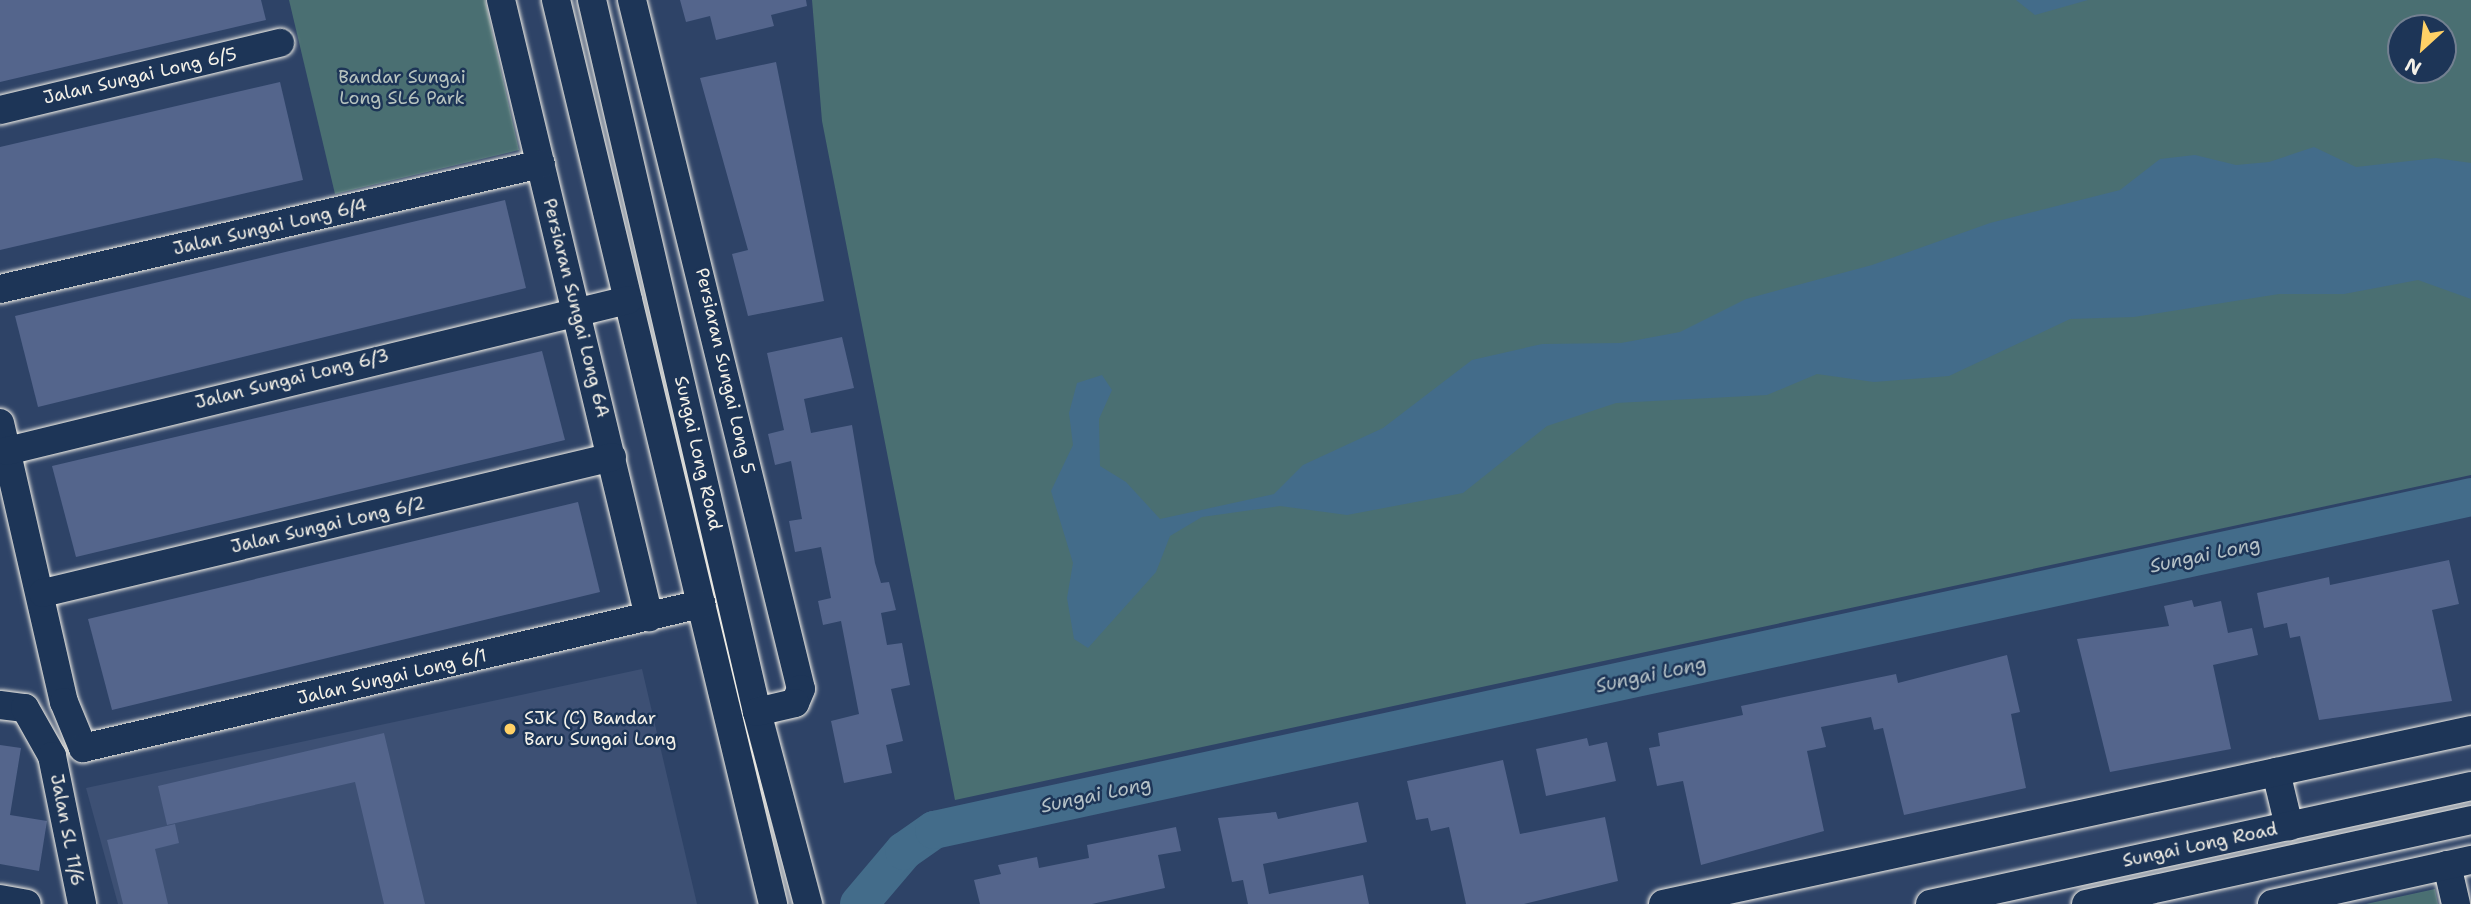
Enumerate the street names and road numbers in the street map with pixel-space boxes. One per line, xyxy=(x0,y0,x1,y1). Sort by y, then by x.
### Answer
street label: Jalan Sungai Long 6/5 xyxy=(41,43,239,109)
street label: Jalan Sungai Long 6/4 xyxy=(171,194,369,260)
street label: Persiaran Sungai Long 6A xyxy=(538,196,614,420)
street label: Persiaran Sungai Long 5 xyxy=(691,266,759,476)
street label: Jalan Sungai Long 6/3 xyxy=(193,344,391,414)
street label: Sungai Long Road xyxy=(670,374,726,532)
street label: Jalan Sungai Long 6/2 xyxy=(229,492,427,558)
street label: Jalan Sungai Long 6/1 xyxy=(295,645,489,709)
street label: Jalan SL 11/6 xyxy=(46,772,88,888)
street label: Sungai Long Road xyxy=(2121,818,2279,872)

